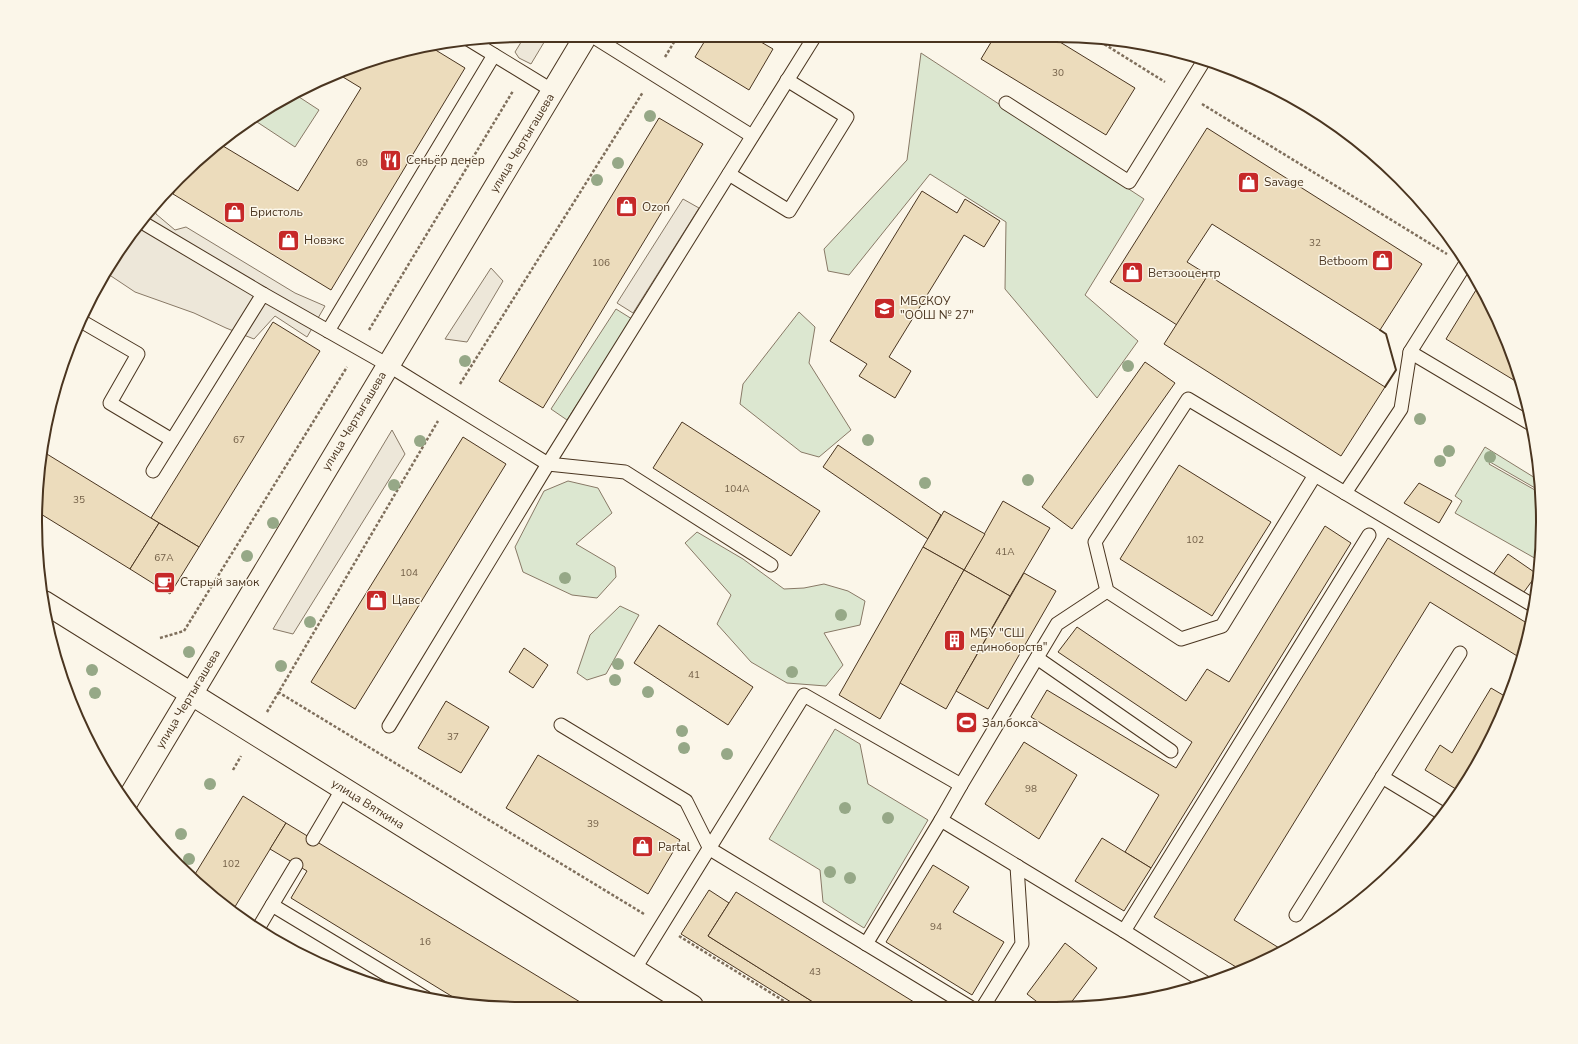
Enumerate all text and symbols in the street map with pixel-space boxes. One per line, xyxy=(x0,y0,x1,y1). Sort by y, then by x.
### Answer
house number: 30 xyxy=(1052,66,1064,80)
street label: улица Чертыгашева xyxy=(486,90,558,196)
restaurant icon: Сеньёр денер xyxy=(377,147,403,173)
place label: Сеньёр денер xyxy=(406,152,485,168)
house number: 69 xyxy=(356,156,368,170)
shop icon: Savage xyxy=(1235,169,1261,195)
place label: Savage xyxy=(1264,174,1304,190)
shop icon: Ozon xyxy=(613,194,639,220)
shop icon: Бристоль xyxy=(222,199,248,225)
place label: Ozon xyxy=(642,199,670,215)
place label: Бристоль xyxy=(250,204,303,220)
shop icon: Новэкс xyxy=(275,227,301,253)
place label: Новэкс xyxy=(304,232,345,248)
house number: 32 xyxy=(1309,236,1321,250)
shop icon: Betboom xyxy=(1370,248,1396,274)
place label: Betboom xyxy=(1319,253,1368,269)
house number: 106 xyxy=(592,256,610,270)
shop icon: Ветзооцентр xyxy=(1120,260,1146,286)
place label: Ветзооцентр xyxy=(1148,265,1221,281)
place label: МБСКОУ "ООШ № 27" xyxy=(900,293,974,323)
school or university icon: МБСКОУ "ООШ № 27" xyxy=(872,295,898,321)
street label: улица Чертыгашева xyxy=(318,368,390,474)
house number: 67 xyxy=(233,433,245,447)
house number: 104А xyxy=(724,482,750,496)
house number: 35 xyxy=(73,493,85,507)
house number: 102 xyxy=(1186,533,1204,547)
house number: 41А xyxy=(995,545,1015,559)
house number: 67А xyxy=(154,551,174,565)
house number: 104 xyxy=(400,566,418,580)
cafe icon: Старый замок xyxy=(151,569,177,595)
place label: Старый замок xyxy=(180,574,260,590)
shop icon: Цавс xyxy=(364,587,390,613)
place label: Цавс xyxy=(392,592,421,608)
place label: МБУ "СШ единоборств" xyxy=(970,625,1047,655)
building icon: МБУ "СШ единоборств" xyxy=(942,627,968,653)
street label: улица Чертыгашева xyxy=(152,646,224,752)
house number: 41 xyxy=(688,668,700,682)
sports icon: Зал бокса xyxy=(953,710,979,736)
place label: Зал бокса xyxy=(982,715,1038,731)
house number: 37 xyxy=(447,730,459,744)
street label: улица Вяткина xyxy=(328,775,408,833)
house number: 98 xyxy=(1025,782,1037,796)
house number: 39 xyxy=(587,817,599,831)
shop icon: Partal xyxy=(630,834,656,860)
place label: Partal xyxy=(658,839,691,855)
house number: 102 xyxy=(222,857,240,871)
house number: 94 xyxy=(930,920,942,934)
house number: 16 xyxy=(419,935,431,949)
house number: 43 xyxy=(809,965,821,979)

